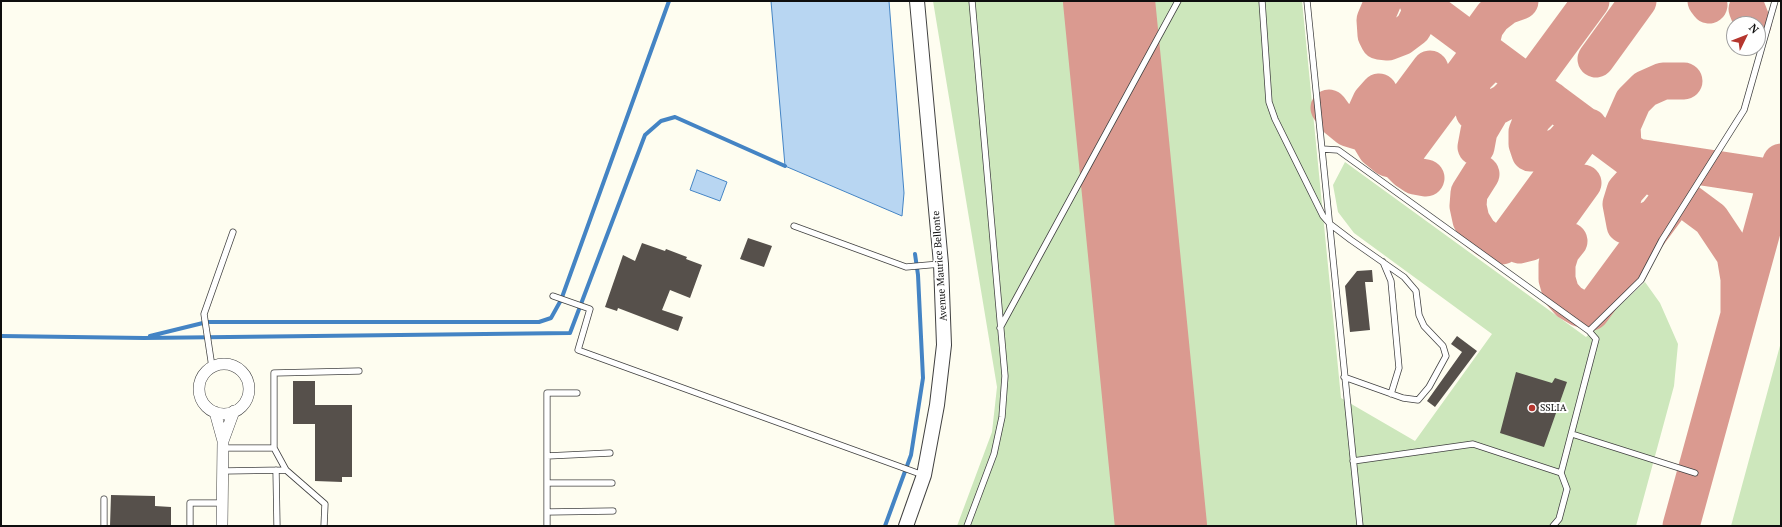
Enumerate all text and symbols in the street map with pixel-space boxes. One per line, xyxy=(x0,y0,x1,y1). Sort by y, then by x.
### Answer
north arrow xyxy=(1726,16,1766,56)
text: N xyxy=(1746,21,1762,36)
street label: Avenue Maurice Bellonte xyxy=(930,210,950,322)
place label: SSLIA xyxy=(1540,402,1567,414)
marker: SSLIA xyxy=(1527,403,1537,413)

